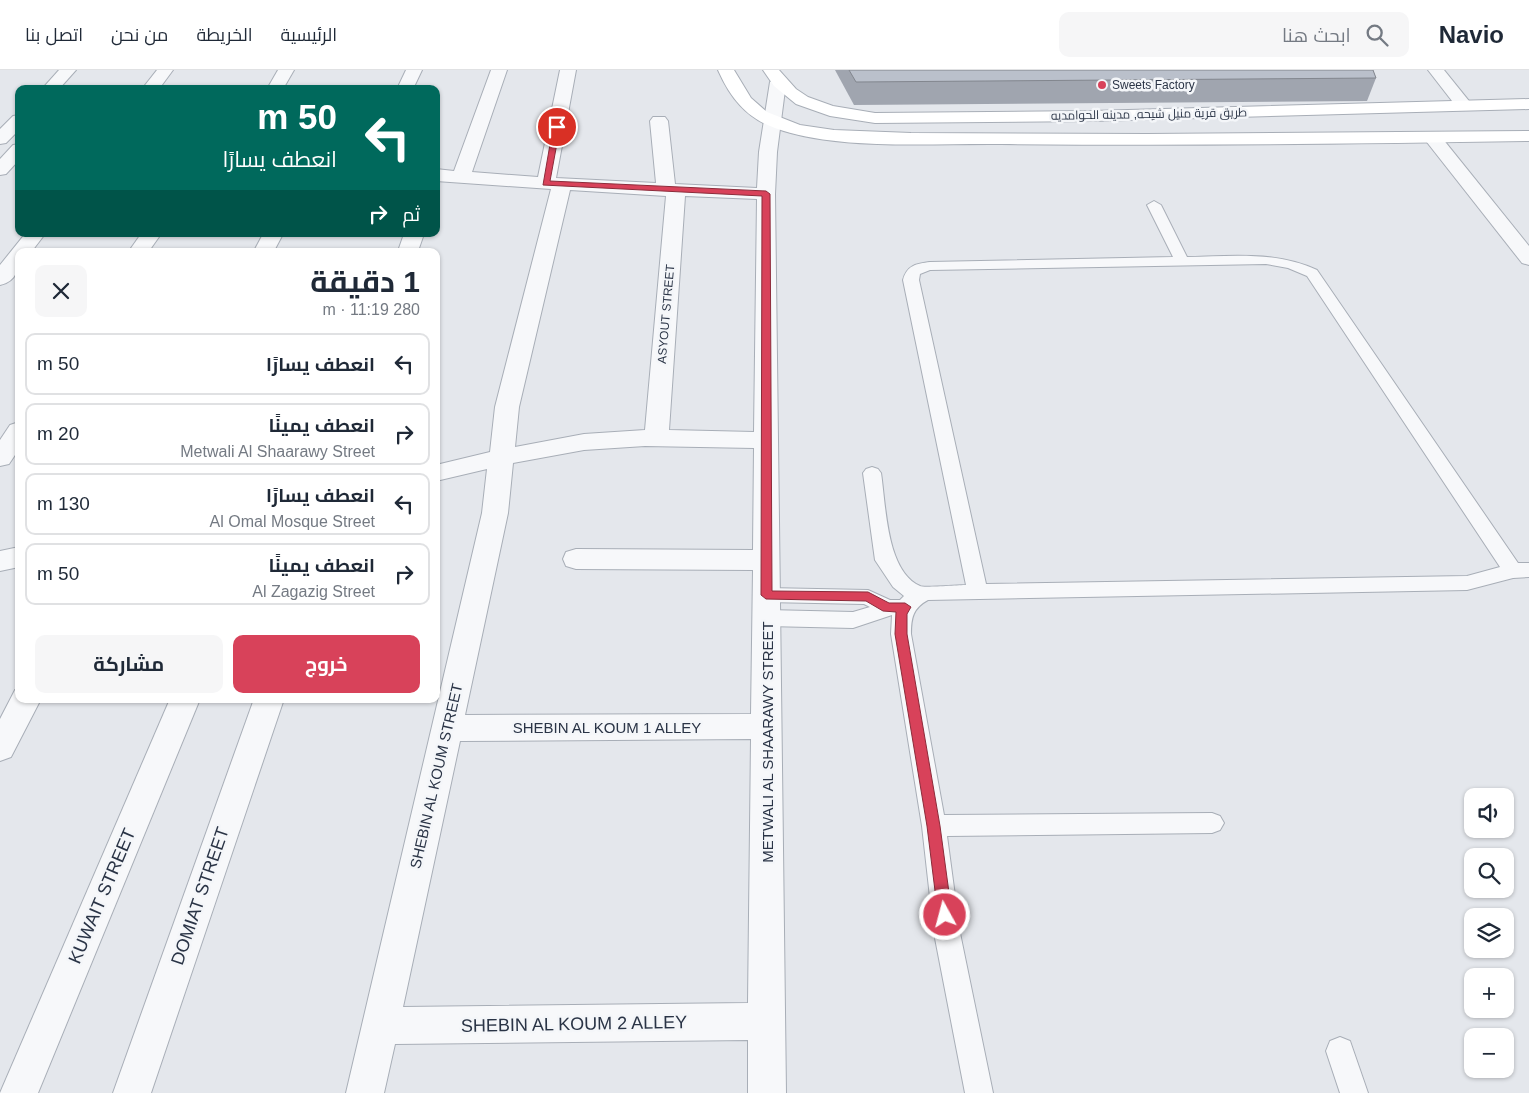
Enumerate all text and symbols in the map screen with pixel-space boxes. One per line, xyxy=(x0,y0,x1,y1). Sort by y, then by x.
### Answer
search box xyxy=(1059,12,1409,57)
icon: search xyxy=(1363,21,1391,49)
text: Navio xyxy=(1439,21,1504,48)
text: اتصل بنا xyxy=(25,25,83,45)
text: من نحن xyxy=(111,25,168,45)
text: الخريطة xyxy=(196,25,253,45)
text: الرئيسية xyxy=(281,25,337,45)
text: ابحث هنا xyxy=(1282,25,1351,46)
place label: Sweets Factory xyxy=(1112,78,1195,92)
marker: Sweets Factory xyxy=(1096,79,1108,91)
text: 50 m xyxy=(257,97,337,136)
icon: left xyxy=(355,105,420,170)
street label: طريق قرية منيل شيحه, مدينه الحوامديه xyxy=(1051,105,1247,123)
pin xyxy=(536,106,578,148)
icon: arrive xyxy=(543,113,571,141)
text: انعطف يسارًا xyxy=(222,147,337,172)
icon: right xyxy=(364,200,392,228)
text: ثم xyxy=(402,204,420,225)
street label: ASYOUT STREET xyxy=(655,263,677,364)
button: close xyxy=(35,265,87,317)
text: 1 دقيقة xyxy=(310,265,420,298)
text: 280 m · 11:19 xyxy=(322,301,420,318)
icon: left xyxy=(390,350,418,378)
text: 50 m xyxy=(37,353,79,374)
text: انعطف يسارًا xyxy=(266,354,375,375)
text: انعطف يمينًا xyxy=(268,415,375,436)
icon: right xyxy=(390,420,418,448)
text: 20 m xyxy=(37,423,79,444)
text: Metwali Al Shaarawy Street xyxy=(180,443,375,460)
text: انعطف يسارًا xyxy=(266,485,375,506)
icon: left xyxy=(390,490,418,518)
text: 130 m xyxy=(37,493,90,514)
text: Al Omal Mosque Street xyxy=(210,513,375,530)
text: انعطف يمينًا xyxy=(268,555,375,576)
icon: right xyxy=(390,560,418,588)
text: 50 m xyxy=(37,563,79,584)
text: Al Zagazig Street xyxy=(252,583,375,600)
street label: METWALI AL SHAARAWY STREET xyxy=(759,621,776,863)
button: مشاركة xyxy=(35,635,223,693)
button: خروج xyxy=(233,635,420,693)
street label: SHEBIN AL KOUM STREET xyxy=(406,682,466,870)
street label: SHEBIN AL KOUM 1 ALLEY xyxy=(513,719,701,736)
map controls xyxy=(1464,788,1514,1078)
button: sound xyxy=(1464,788,1514,838)
street label: KUWAIT STREET xyxy=(64,825,140,967)
street label: DOMIAT STREET xyxy=(167,825,233,967)
button: search xyxy=(1464,848,1514,898)
position arrow xyxy=(918,888,970,940)
button: layers xyxy=(1464,908,1514,958)
button: + xyxy=(1464,968,1514,1018)
street label: SHEBIN AL KOUM 2 ALLEY xyxy=(461,1012,687,1036)
button: − xyxy=(1464,1028,1514,1078)

